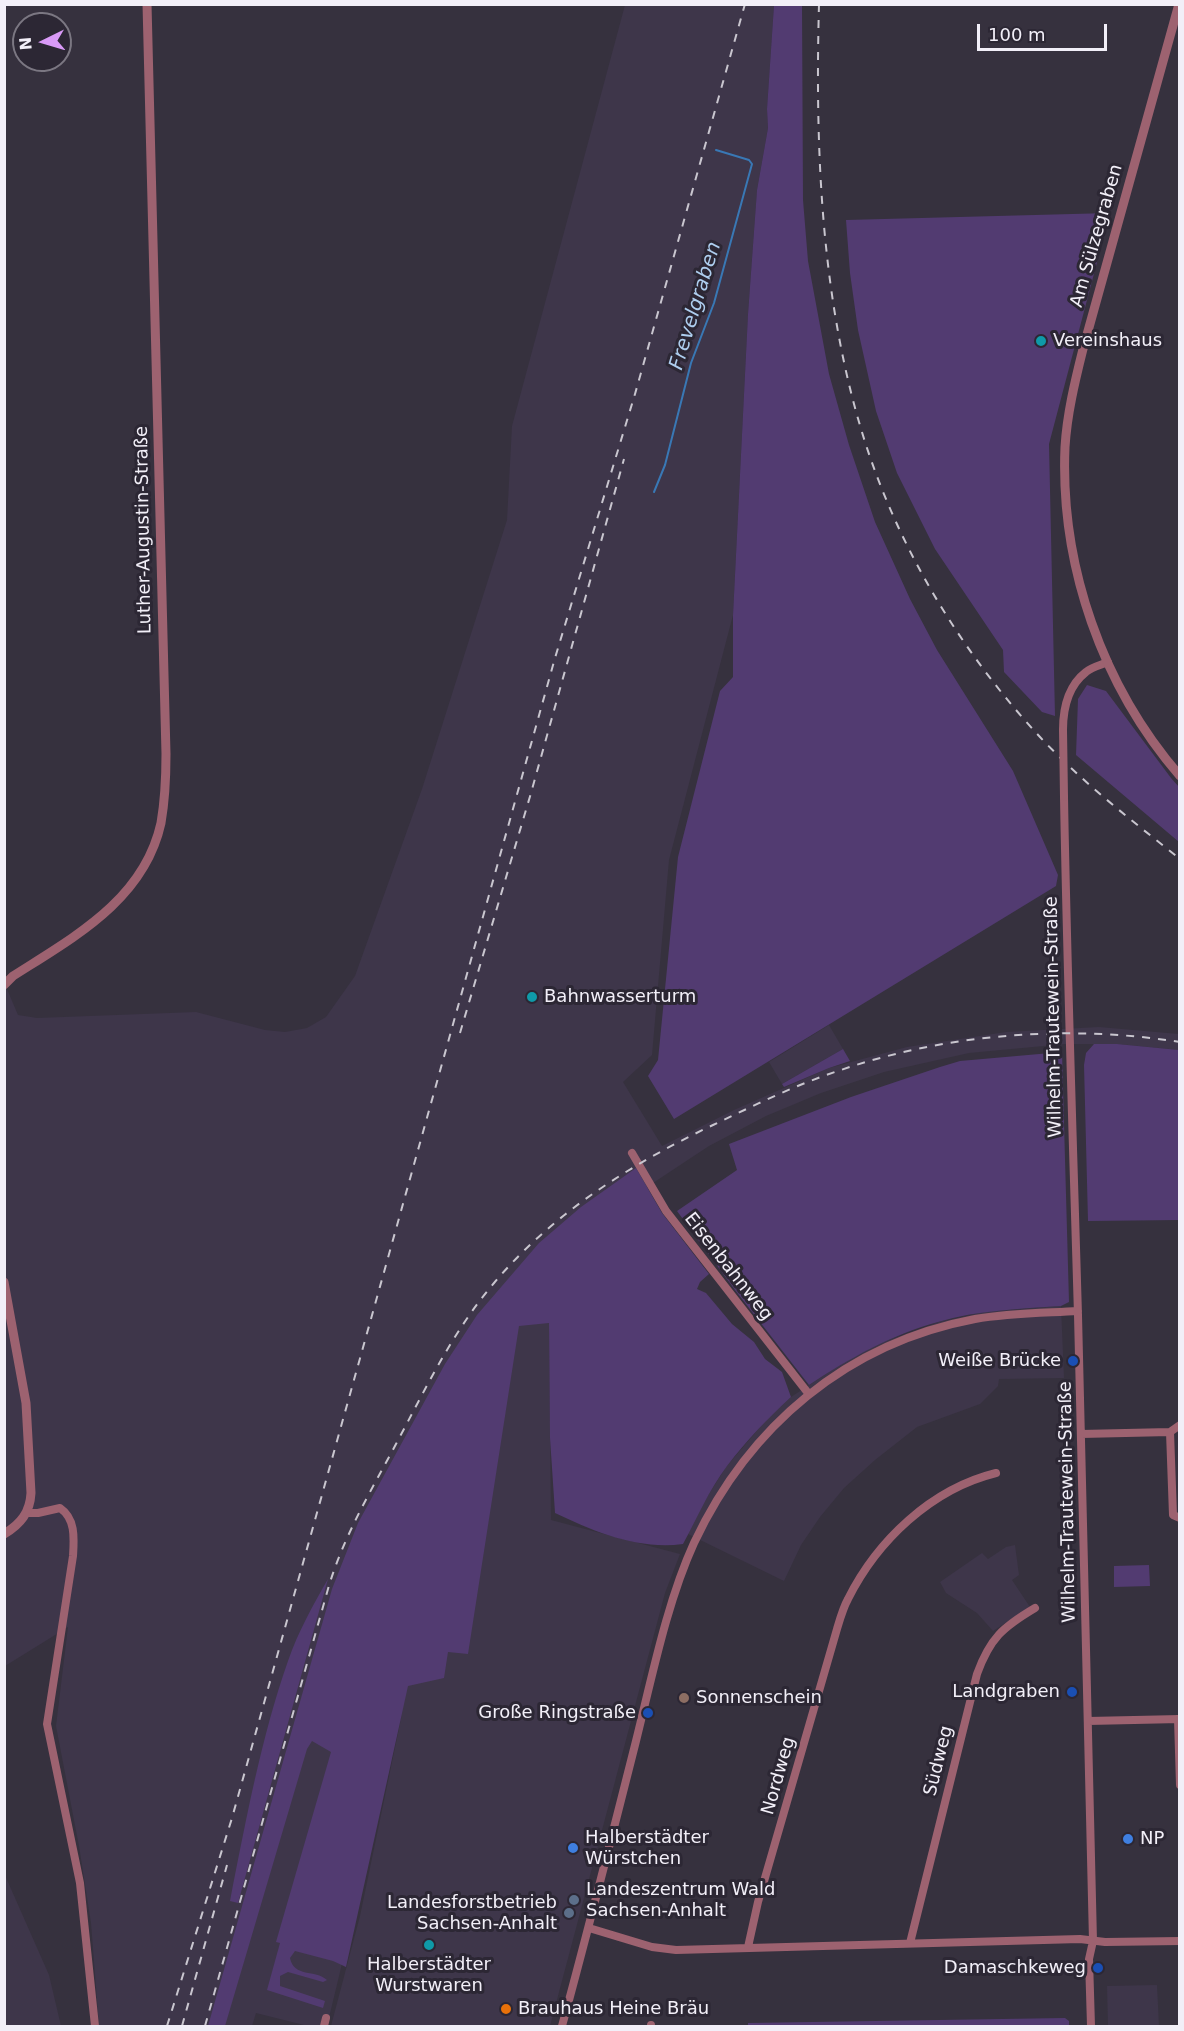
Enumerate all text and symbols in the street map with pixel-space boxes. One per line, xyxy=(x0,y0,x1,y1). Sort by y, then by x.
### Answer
north arrow xyxy=(12,12,72,72)
scale bar xyxy=(980,12,1110,50)
text: 100 m xyxy=(988,24,1046,45)
text: N xyxy=(16,36,36,51)
street label: Am Sülzegraben xyxy=(1066,162,1128,310)
water label: Frevelgraben xyxy=(665,239,727,373)
place label: Vereinshaus xyxy=(1053,330,1162,352)
marker: Vereinshaus xyxy=(1034,334,1048,348)
street label: Luther-Augustin-Straße xyxy=(131,426,157,634)
street label: Wilhelm-Trautewein-Straße xyxy=(1041,896,1067,1138)
place label: Bahnwasserturm xyxy=(544,986,696,1008)
marker: Bahnwasserturm xyxy=(525,990,539,1004)
street label: Eisenbahnweg xyxy=(679,1209,777,1325)
place label: Weiße Brücke xyxy=(938,1350,1061,1372)
marker: Weiße Brücke xyxy=(1066,1354,1080,1368)
street label: Wilhelm-Trautewein-Straße xyxy=(1055,1381,1081,1623)
place label: Landgraben xyxy=(952,1681,1060,1703)
marker: Landgraben xyxy=(1065,1685,1079,1699)
place label: Sonnenschein xyxy=(696,1687,822,1709)
marker: Sonnenschein xyxy=(677,1691,691,1705)
place label: Große Ringstraße xyxy=(478,1702,636,1724)
marker: Große Ringstraße xyxy=(641,1706,655,1720)
street label: Südweg xyxy=(920,1724,958,1798)
street label: Nordweg xyxy=(758,1734,800,1818)
place label: Halberstädter Würstchen xyxy=(585,1827,709,1870)
place label: NP xyxy=(1140,1828,1164,1850)
marker: NP xyxy=(1121,1832,1135,1846)
marker: Halberstädter Würstchen xyxy=(566,1841,580,1855)
place label: Landeszentrum Wald Sachsen-Anhalt xyxy=(586,1879,776,1922)
place label: Landesforstbetrieb Sachsen-Anhalt xyxy=(387,1892,557,1934)
marker: Landeszentrum Wald Sachsen-Anhalt xyxy=(567,1893,581,1907)
marker: Landesforstbetrieb Sachsen-Anhalt xyxy=(562,1906,576,1920)
marker: Halberstädter Wurstwaren xyxy=(422,1938,436,1952)
place label: Halberstädter Wurstwaren xyxy=(367,1954,491,1996)
place label: Damaschkeweg xyxy=(944,1957,1086,1979)
marker: Damaschkeweg xyxy=(1091,1961,1105,1975)
place label: Brauhaus Heine Bräu xyxy=(518,1998,709,2020)
marker: Brauhaus Heine Bräu xyxy=(499,2002,513,2016)

